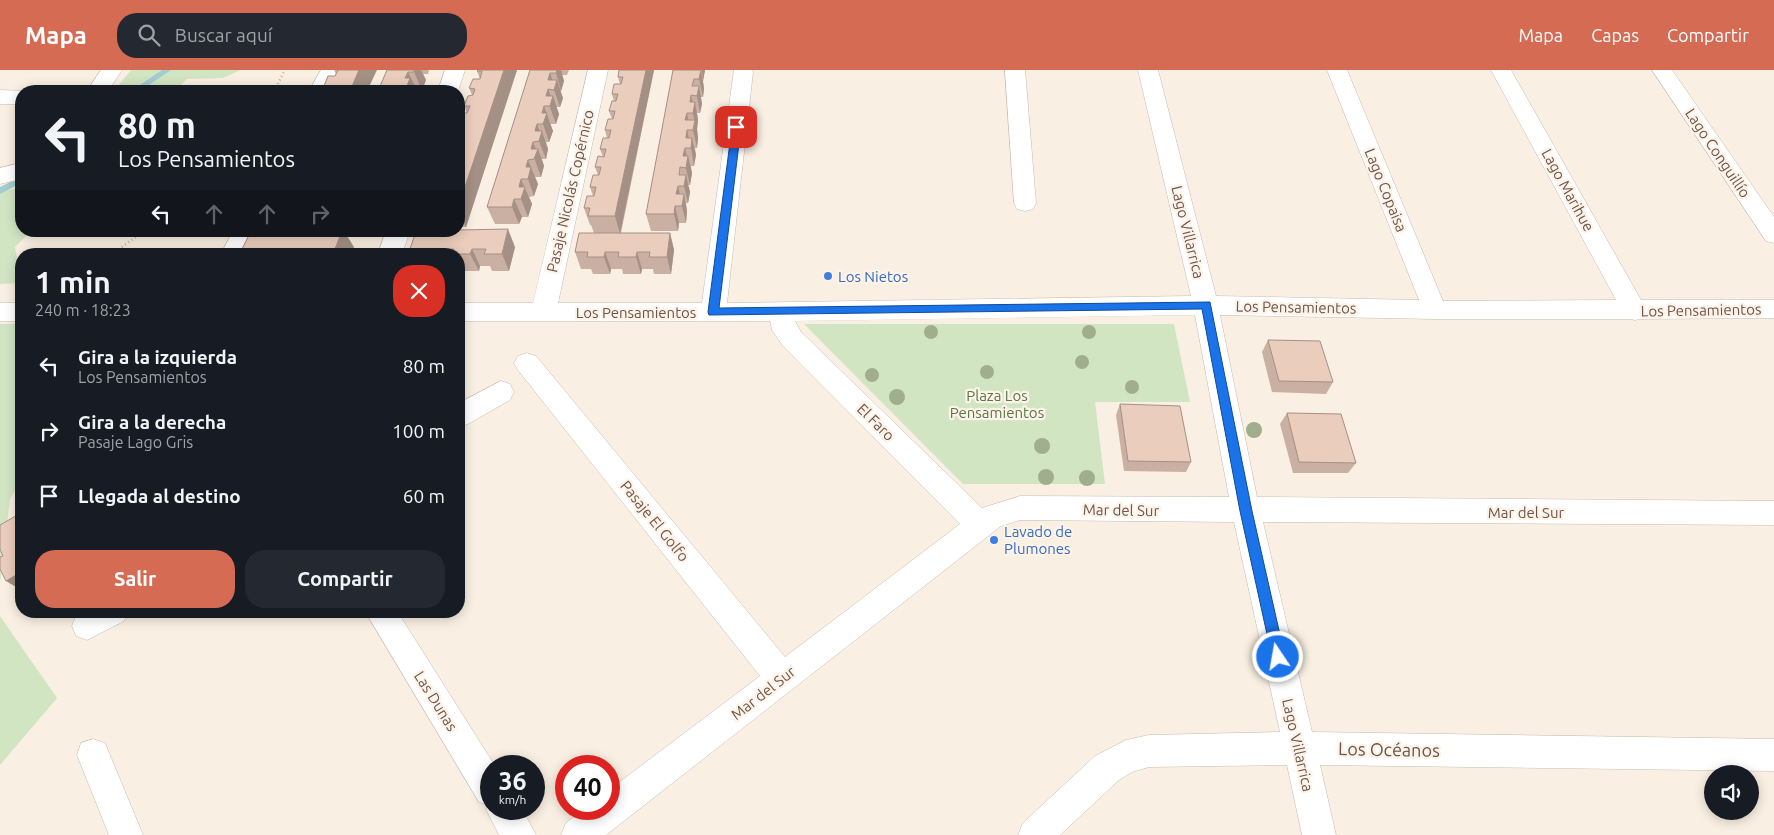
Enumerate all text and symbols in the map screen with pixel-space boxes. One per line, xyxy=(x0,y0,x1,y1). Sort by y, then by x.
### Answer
search box xyxy=(117,13,467,58)
icon: search xyxy=(135,21,163,49)
text: Mapa xyxy=(25,22,87,49)
text: Buscar aquí xyxy=(175,24,272,46)
text: Mapa xyxy=(1518,25,1563,45)
text: Capas xyxy=(1591,25,1639,45)
text: Compartir xyxy=(1667,25,1749,45)
icon: left xyxy=(35,105,100,170)
text: 80 m xyxy=(118,105,196,145)
street label: Lago Conguillío xyxy=(1682,105,1754,201)
pin xyxy=(715,106,757,148)
street label: Pasaje Nicolás Copérnico xyxy=(543,108,597,274)
icon: arrive xyxy=(722,113,750,141)
text: Los Pensamientos xyxy=(118,146,295,171)
street label: Lago Copaisa xyxy=(1362,146,1410,234)
street label: Lago Marihue xyxy=(1538,146,1598,234)
street label: Lago Villarrica xyxy=(1168,184,1208,280)
icon: left xyxy=(147,200,175,228)
icon: ahead xyxy=(200,200,228,228)
icon: ahead xyxy=(253,200,281,228)
icon: right xyxy=(306,200,334,228)
text: 1 min xyxy=(35,265,111,299)
button: close xyxy=(393,265,445,317)
place label: Los Nietos xyxy=(838,268,908,285)
marker: Los Nietos xyxy=(822,270,834,282)
street label: Los Pensamientos xyxy=(1236,297,1356,317)
street label: Los Pensamientos xyxy=(1641,300,1761,320)
text: 240 m · 18:23 xyxy=(35,301,131,319)
street label: Los Pensamientos xyxy=(576,304,696,321)
text: Gira a la izquierda xyxy=(78,346,237,368)
icon: left xyxy=(35,352,63,380)
text: 80 m xyxy=(403,355,445,377)
text: Los Pensamientos xyxy=(78,368,207,386)
park label: Plaza Los Pensamientos xyxy=(950,387,1044,421)
street label: El Faro xyxy=(854,400,898,444)
text: Gira a la derecha xyxy=(78,411,226,433)
icon: right xyxy=(35,417,63,445)
text: 100 m xyxy=(392,420,445,442)
text: Pasaje Lago Gris xyxy=(78,433,193,451)
street label: Pasaje El Golfo xyxy=(617,477,693,565)
icon: arrive xyxy=(35,482,63,510)
text: Llegada al destino xyxy=(78,485,241,507)
text: 60 m xyxy=(403,485,445,507)
street label: Mar del Sur xyxy=(1083,501,1160,519)
street label: Mar del Sur xyxy=(1488,504,1565,521)
place label: Lavado de Plumones xyxy=(1004,523,1072,557)
marker: Lavado de Plumones xyxy=(988,534,1000,546)
button: Salir xyxy=(35,550,235,608)
button: Compartir xyxy=(245,550,445,608)
position arrow xyxy=(1251,630,1303,682)
street label: Mar del Sur xyxy=(728,663,799,723)
street label: Las Dunas xyxy=(411,668,461,734)
street label: Lago Villarrica xyxy=(1279,697,1317,793)
street label: Los Océanos xyxy=(1338,738,1440,760)
speed limit sign: 40 xyxy=(555,755,620,820)
map controls xyxy=(1704,765,1759,820)
button: sound xyxy=(1704,765,1759,820)
text: 36 xyxy=(498,767,527,795)
text: km/h xyxy=(499,793,526,806)

